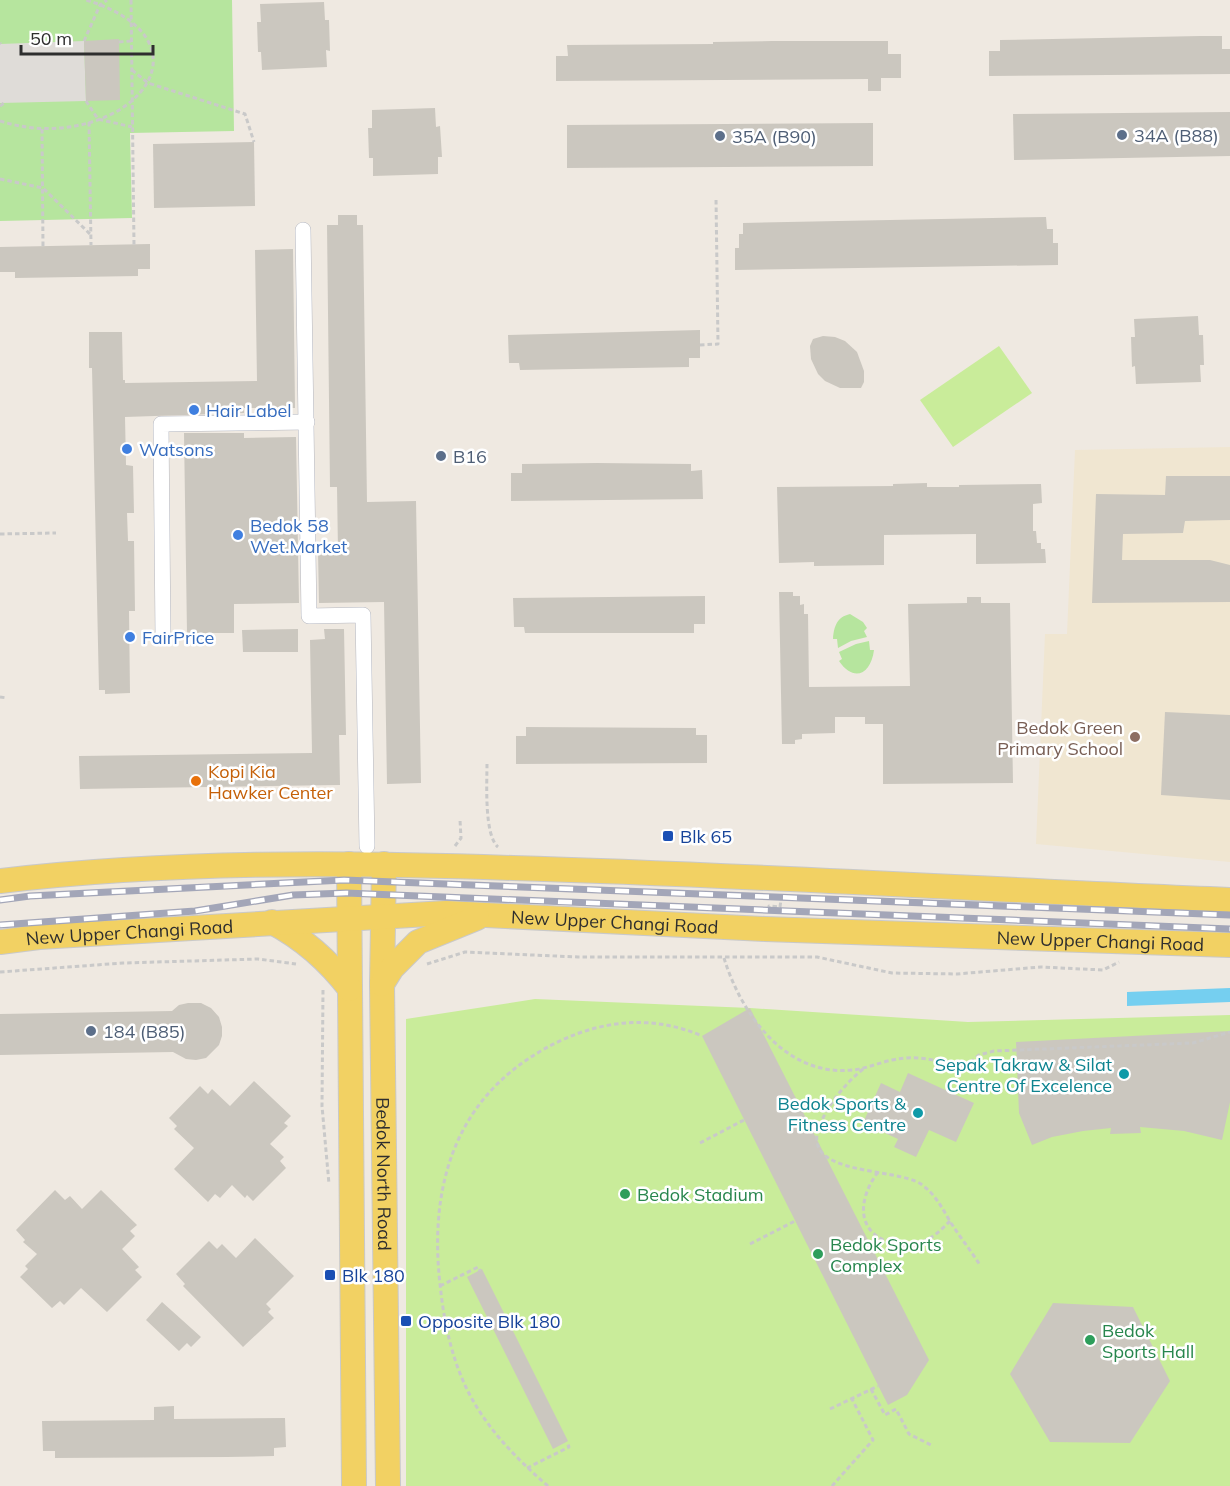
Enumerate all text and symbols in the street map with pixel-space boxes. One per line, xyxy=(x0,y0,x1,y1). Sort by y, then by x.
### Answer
scale bar xyxy=(21,18,153,56)
text: 50 m xyxy=(30,27,72,50)
place label: 34A (B88) xyxy=(1134,124,1219,147)
place label: 35A (B90) xyxy=(732,125,817,148)
marker: 34A (B88) xyxy=(1115,128,1129,142)
marker: 35A (B90) xyxy=(713,129,727,143)
place label: Hair Label xyxy=(206,399,292,422)
marker: Hair Label xyxy=(187,403,201,417)
place label: Watsons xyxy=(139,438,214,461)
marker: Watsons xyxy=(120,442,134,456)
place label: B16 xyxy=(453,445,487,468)
marker: B16 xyxy=(434,449,448,463)
place label: Bedok 58 Wet.Market xyxy=(250,514,347,558)
marker: Bedok 58 Wet.Market xyxy=(231,528,245,542)
place label: FairPrice xyxy=(142,626,214,649)
marker: FairPrice xyxy=(123,630,137,644)
place label: Bedok Green Primary School xyxy=(997,716,1123,760)
marker: Bedok Green Primary School xyxy=(1128,730,1142,744)
place label: Kopi Kia Hawker Center xyxy=(208,760,333,804)
marker: Kopi Kia Hawker Center xyxy=(189,774,203,788)
place label: Blk 65 xyxy=(680,825,732,848)
marker: Blk 65 xyxy=(661,829,675,843)
street label: New Upper Changi Road xyxy=(511,905,719,938)
street label: New Upper Changi Road xyxy=(25,914,234,950)
street label: New Upper Changi Road xyxy=(996,925,1205,956)
place label: 184 (B85) xyxy=(103,1020,185,1043)
marker: 184 (B85) xyxy=(84,1024,98,1038)
place label: Sepak Takraw & Silat Centre Of Excelence xyxy=(935,1053,1112,1097)
marker: Sepak Takraw & Silat Centre Of Excelence xyxy=(1117,1067,1131,1081)
place label: Bedok Sports & Fitness Centre xyxy=(778,1092,907,1136)
street label: Bedok North Road xyxy=(372,1097,397,1251)
marker: Bedok Sports & Fitness Centre xyxy=(911,1106,925,1120)
place label: Bedok Stadium xyxy=(637,1183,764,1206)
marker: Bedok Stadium xyxy=(618,1187,632,1201)
place label: Bedok Sports Complex xyxy=(830,1233,942,1277)
marker: Bedok Sports Complex xyxy=(811,1247,825,1261)
place label: Blk 180 xyxy=(342,1264,405,1287)
marker: Blk 180 xyxy=(323,1268,337,1282)
place label: Opposite Blk 180 xyxy=(418,1310,561,1333)
marker: Opposite Blk 180 xyxy=(399,1314,413,1328)
place label: Bedok Sports Hall xyxy=(1102,1319,1194,1363)
marker: Bedok Sports Hall xyxy=(1083,1333,1097,1347)

